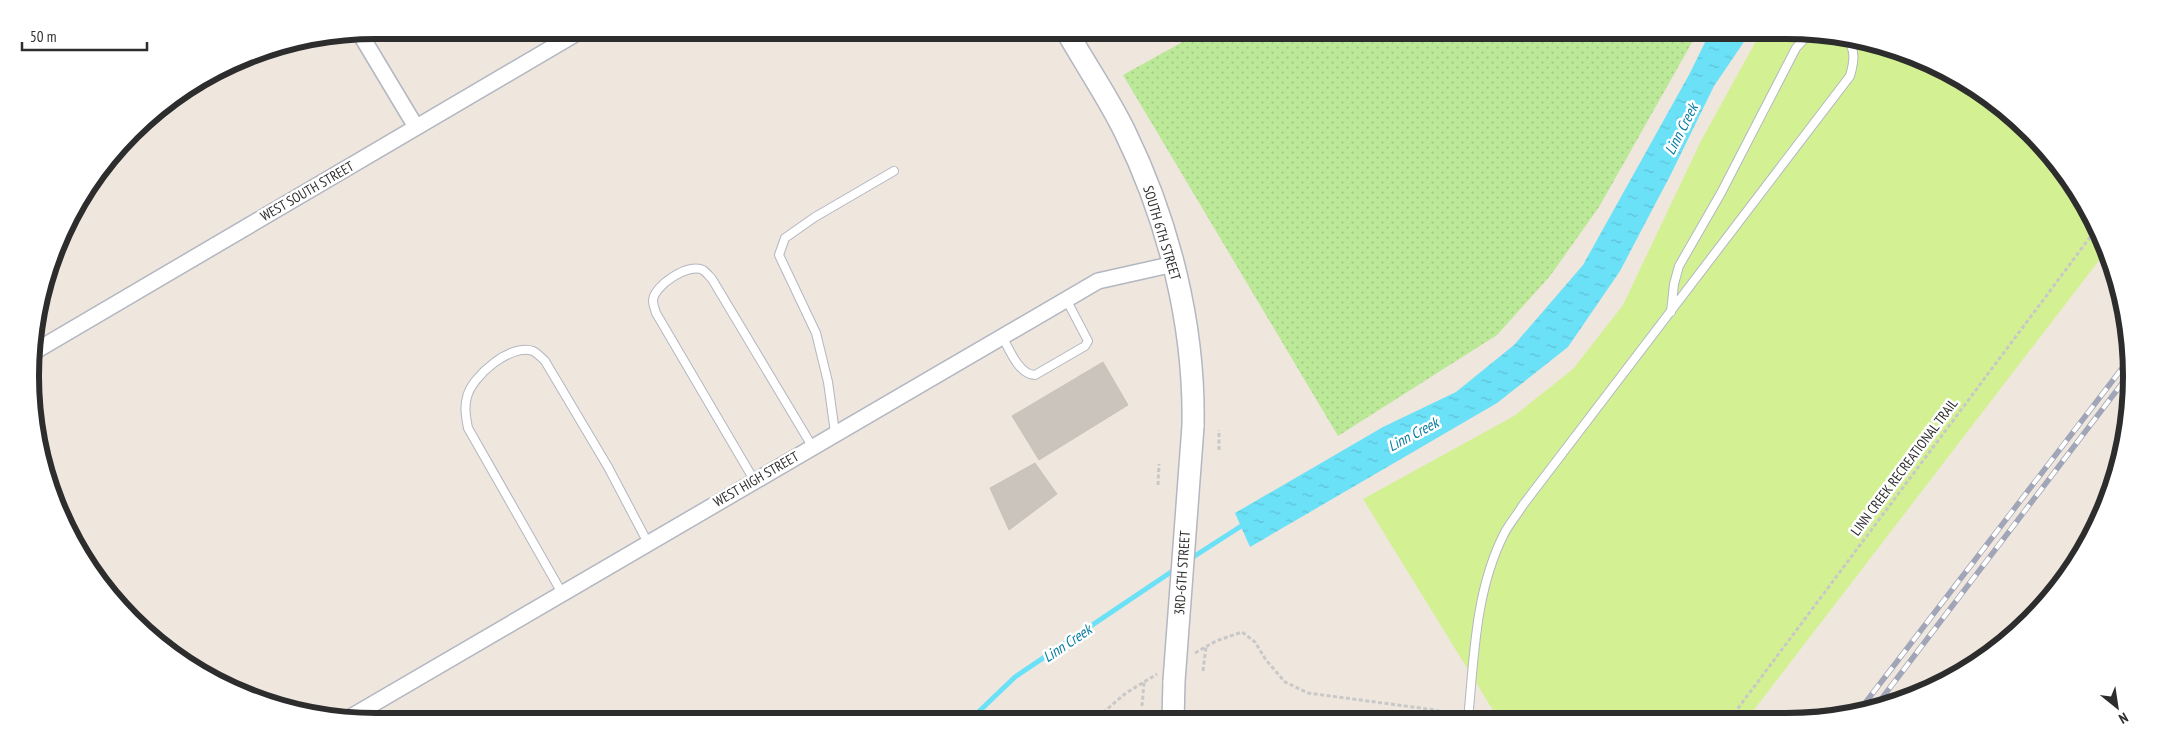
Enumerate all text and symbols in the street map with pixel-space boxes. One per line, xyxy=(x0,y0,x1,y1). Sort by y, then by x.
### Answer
scale bar xyxy=(22,20,148,52)
text: 50 m xyxy=(30,27,56,46)
water label: Linn Creek xyxy=(1660,98,1703,158)
street label: WEST SOUTH STREET xyxy=(257,157,358,225)
street label: SOUTH 6TH STREET xyxy=(1139,184,1185,283)
street label: LINN CREEK RECREATIONAL TRAIL xyxy=(1847,395,1962,539)
water label: Linn Creek xyxy=(1384,412,1444,455)
street label: WEST HIGH STREET xyxy=(710,447,803,511)
street label: 3RD-6TH STREET xyxy=(1170,529,1194,616)
water label: Linn Creek xyxy=(1039,619,1097,666)
north arrow xyxy=(2092,682,2142,732)
text: N xyxy=(2116,709,2131,728)

